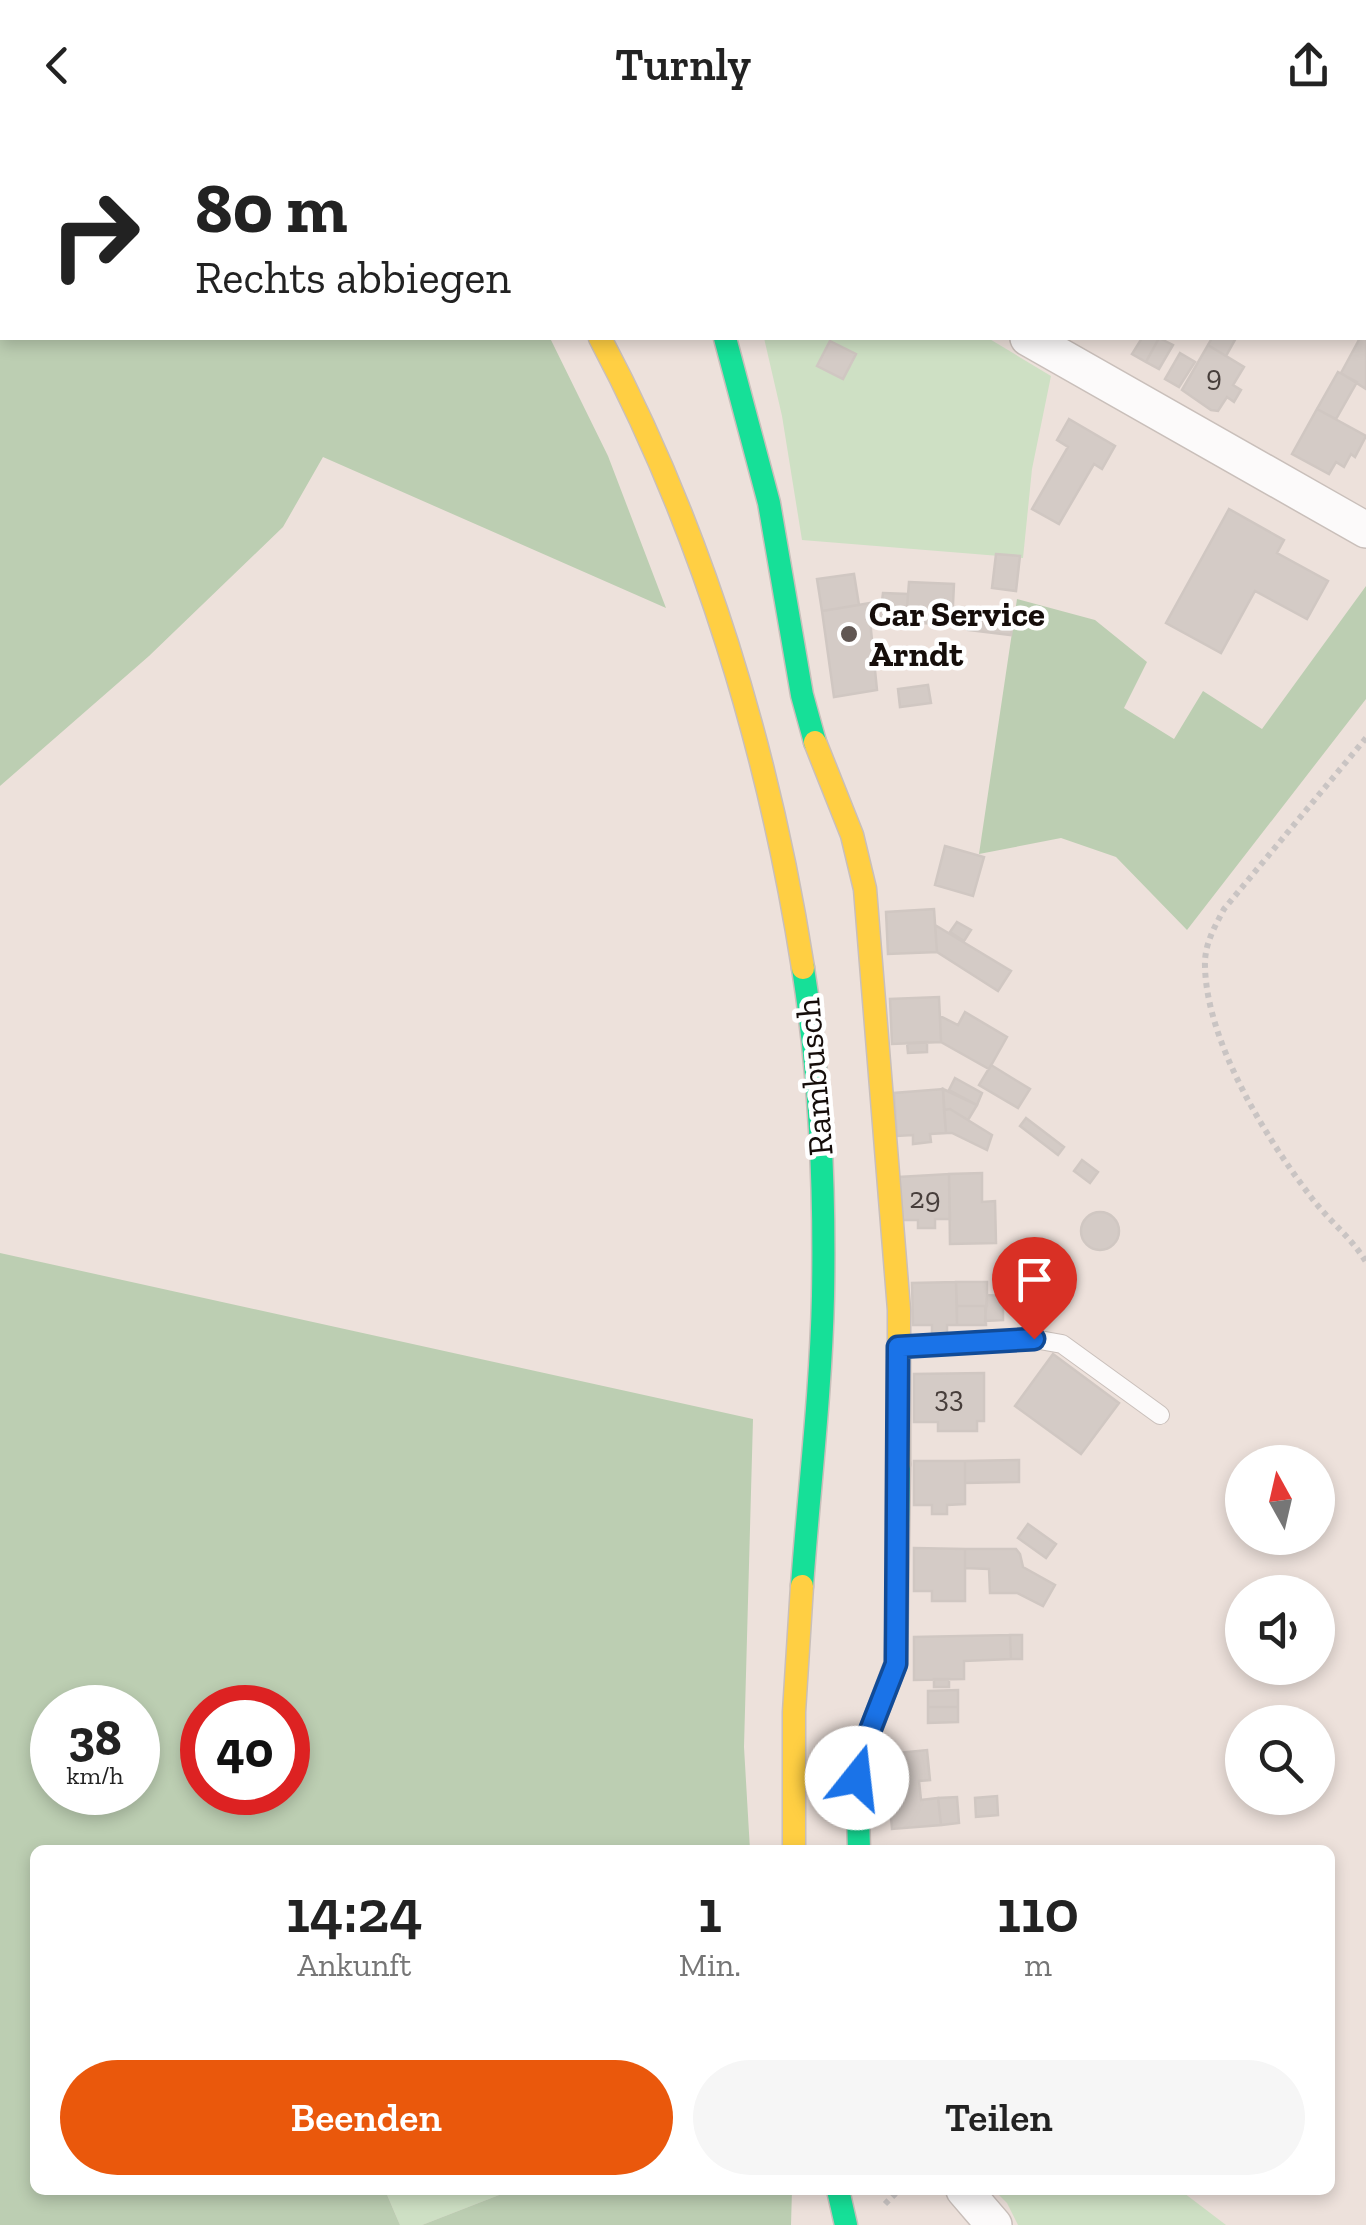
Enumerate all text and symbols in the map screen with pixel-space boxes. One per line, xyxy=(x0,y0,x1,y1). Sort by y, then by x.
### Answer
icon: back xyxy=(30,38,85,93)
text: Turnly xyxy=(615,38,751,92)
icon: share xyxy=(1281,38,1336,93)
text: 80 m xyxy=(195,166,347,250)
icon: right xyxy=(30,170,160,300)
text: Rechts abbiegen xyxy=(195,251,511,305)
house number: 9 xyxy=(1206,358,1222,394)
place label: Car Service Arndt xyxy=(869,593,1045,675)
marker: Car Service Arndt xyxy=(838,623,860,645)
street label: Rambusch xyxy=(786,996,842,1158)
house number: 29 xyxy=(909,1180,941,1216)
pin xyxy=(992,1237,1077,1340)
icon: arrive xyxy=(1007,1252,1062,1307)
house number: 33 xyxy=(934,1379,964,1415)
north arrow xyxy=(1225,1445,1335,1555)
map controls xyxy=(1225,1445,1335,1815)
button: sound xyxy=(1225,1575,1335,1685)
speed limit sign: 40 xyxy=(180,1685,310,1815)
button: search xyxy=(1225,1705,1335,1815)
text: 38 xyxy=(68,1708,122,1768)
position arrow xyxy=(805,1726,909,1830)
text: km/h xyxy=(66,1760,124,1790)
text: 14:24 xyxy=(286,1875,423,1947)
text: 1 xyxy=(698,1875,722,1947)
text: 110 xyxy=(997,1875,1079,1947)
text: Ankunft xyxy=(297,1946,411,1984)
text: Min. xyxy=(679,1946,741,1984)
text: m xyxy=(1024,1946,1052,1984)
button: Beenden xyxy=(60,2060,673,2175)
button: Teilen xyxy=(693,2060,1305,2175)

